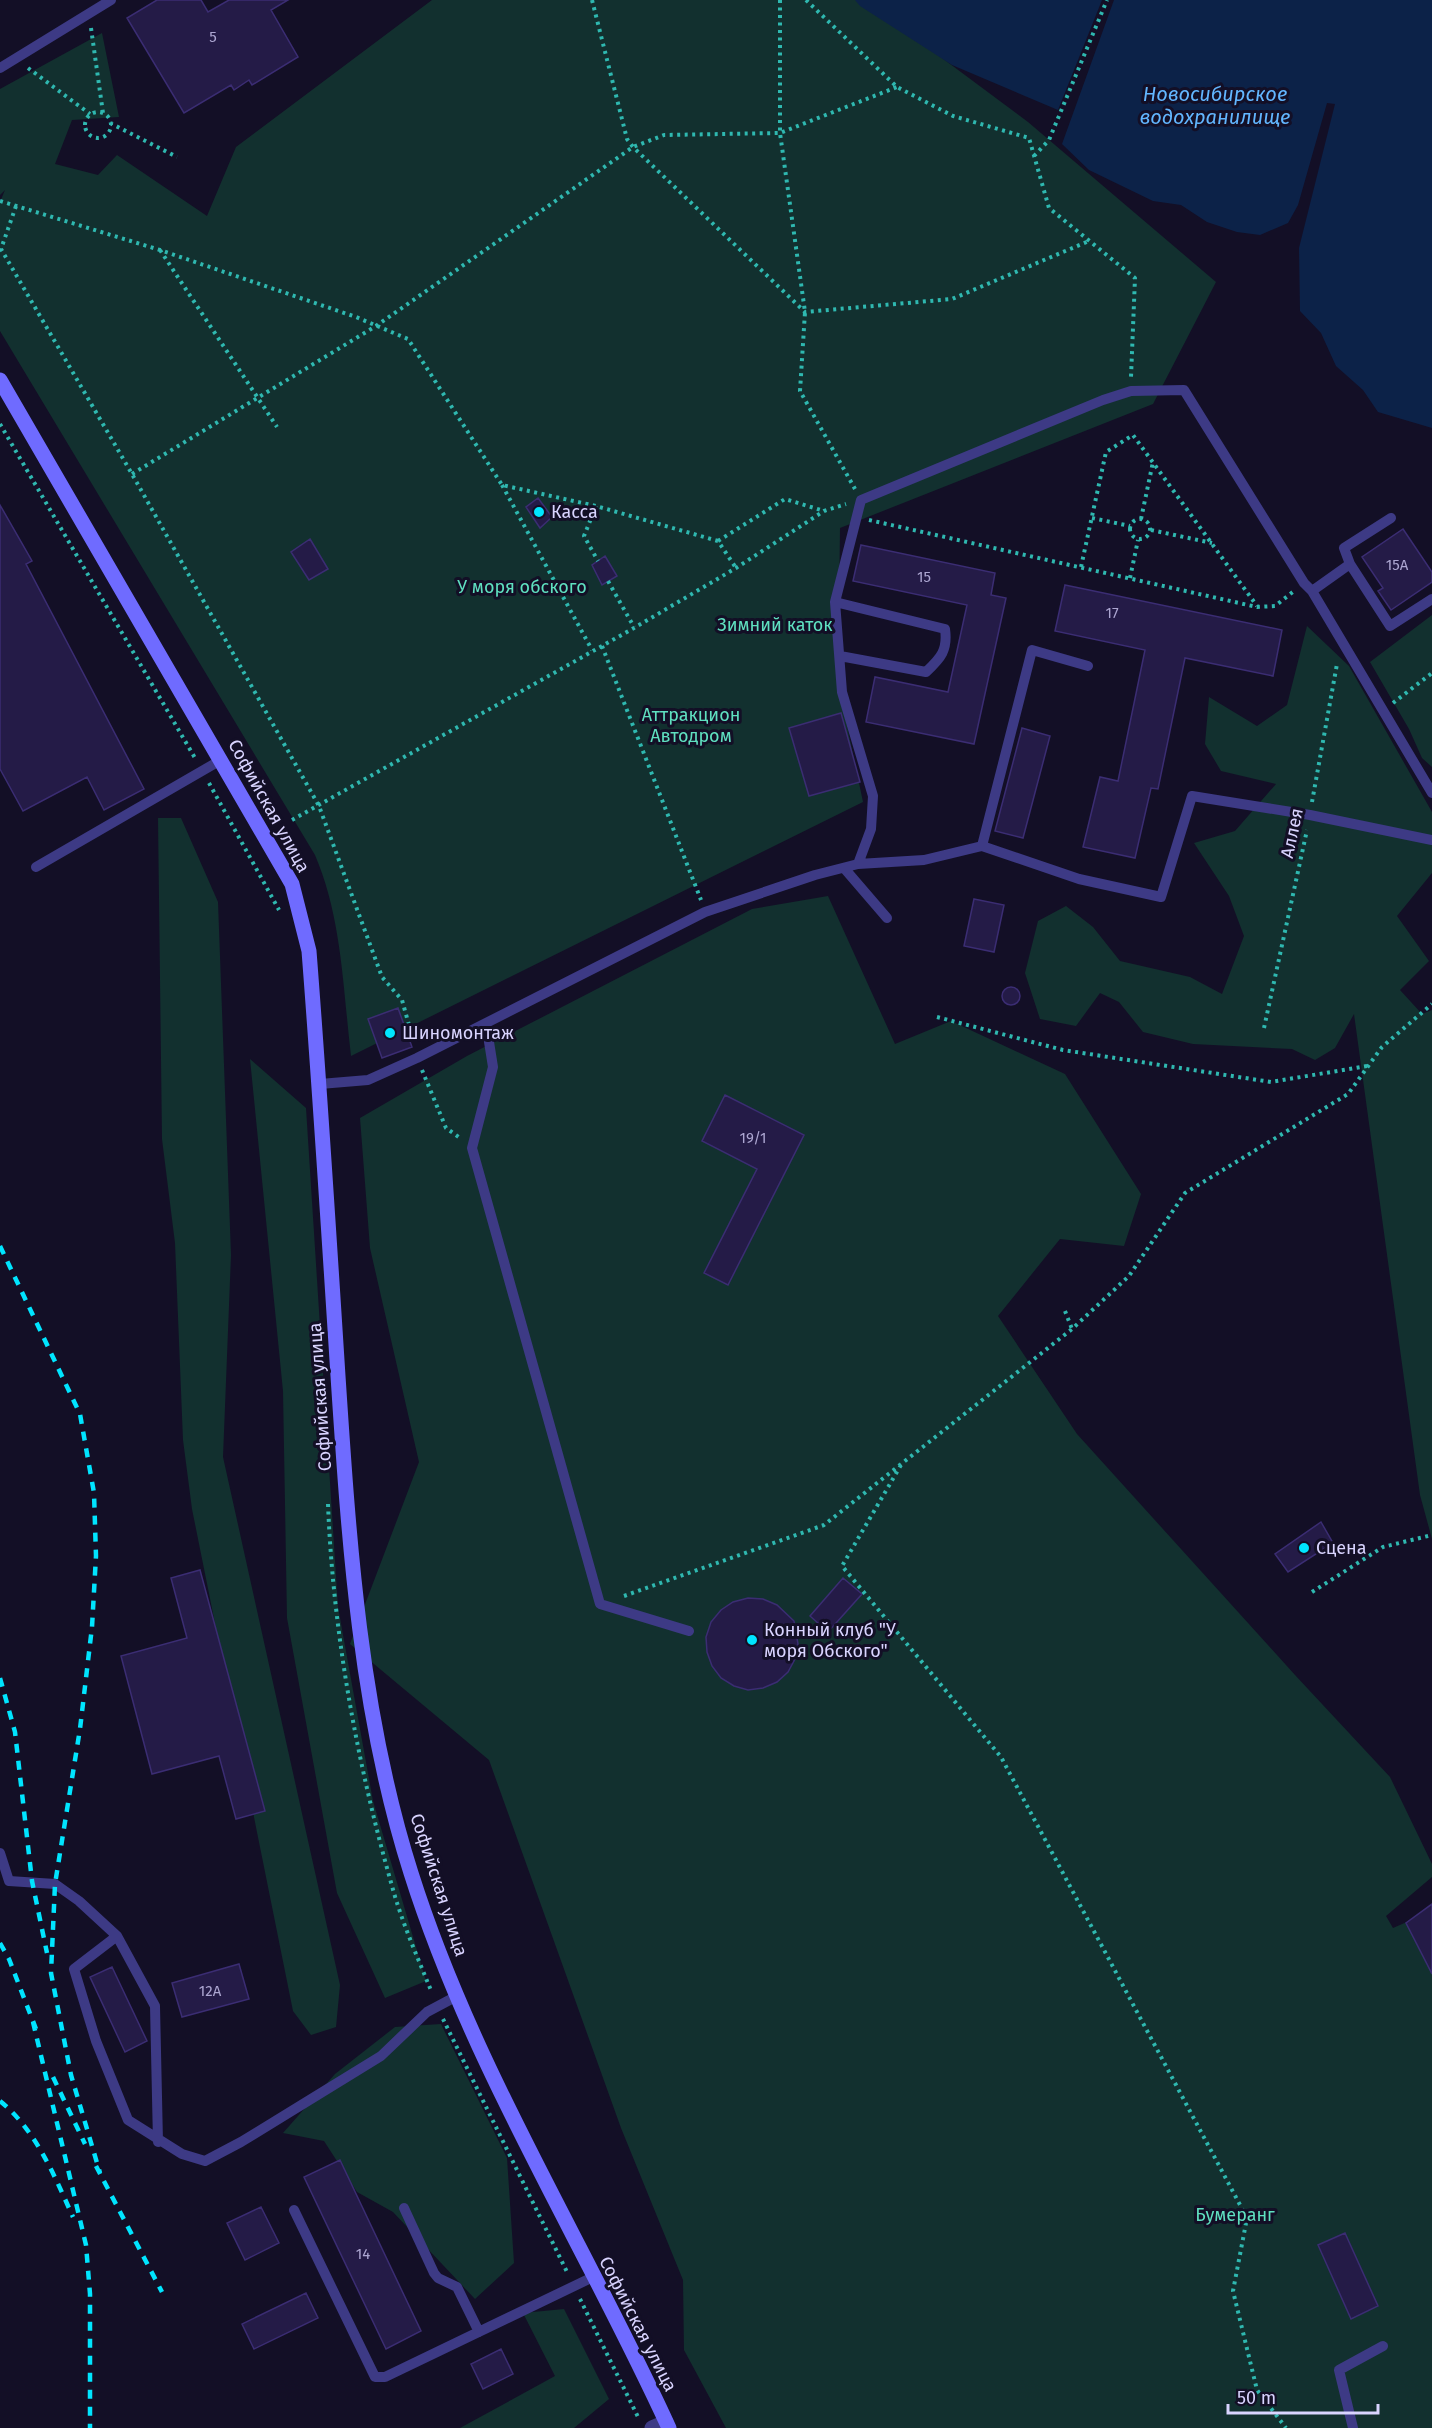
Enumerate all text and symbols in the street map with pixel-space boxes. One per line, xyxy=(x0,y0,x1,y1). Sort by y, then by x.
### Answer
house number: 5 xyxy=(209,28,217,46)
water label: Новосибирское водохранилище xyxy=(1140,82,1290,129)
place label: Касса xyxy=(551,501,598,523)
marker: Касса xyxy=(532,505,546,519)
house number: 15А xyxy=(1386,556,1409,574)
house number: 15 xyxy=(917,568,931,586)
park label: У моря обского xyxy=(457,576,587,598)
house number: 17 xyxy=(1105,604,1119,622)
park label: Зимний каток xyxy=(717,614,833,636)
park label: Аттракцион Автодром xyxy=(642,704,740,747)
street label: Софийская улица xyxy=(223,736,315,876)
street label: Аллея xyxy=(1276,806,1308,860)
place label: Шиномонтаж xyxy=(402,1022,514,1044)
marker: Шиномонтаж xyxy=(383,1026,397,1040)
house number: 19/1 xyxy=(739,1129,767,1147)
street label: Софийская улица xyxy=(304,1322,336,1472)
place label: Сцена xyxy=(1316,1537,1366,1559)
marker: Сцена xyxy=(1297,1541,1311,1555)
place label: Конный клуб "У моря Обского" xyxy=(764,1619,896,1662)
marker: Конный клуб "У моря Обского" xyxy=(745,1633,759,1647)
street label: Софийская улица xyxy=(406,1811,472,1959)
house number: 12А xyxy=(199,1982,222,2000)
park label: Бумеранг xyxy=(1195,2204,1275,2226)
house number: 14 xyxy=(356,2245,370,2263)
street label: Софийская улица xyxy=(594,2253,682,2395)
scale bar xyxy=(1228,2377,1378,2415)
text: 50 m xyxy=(1237,2387,1276,2409)

